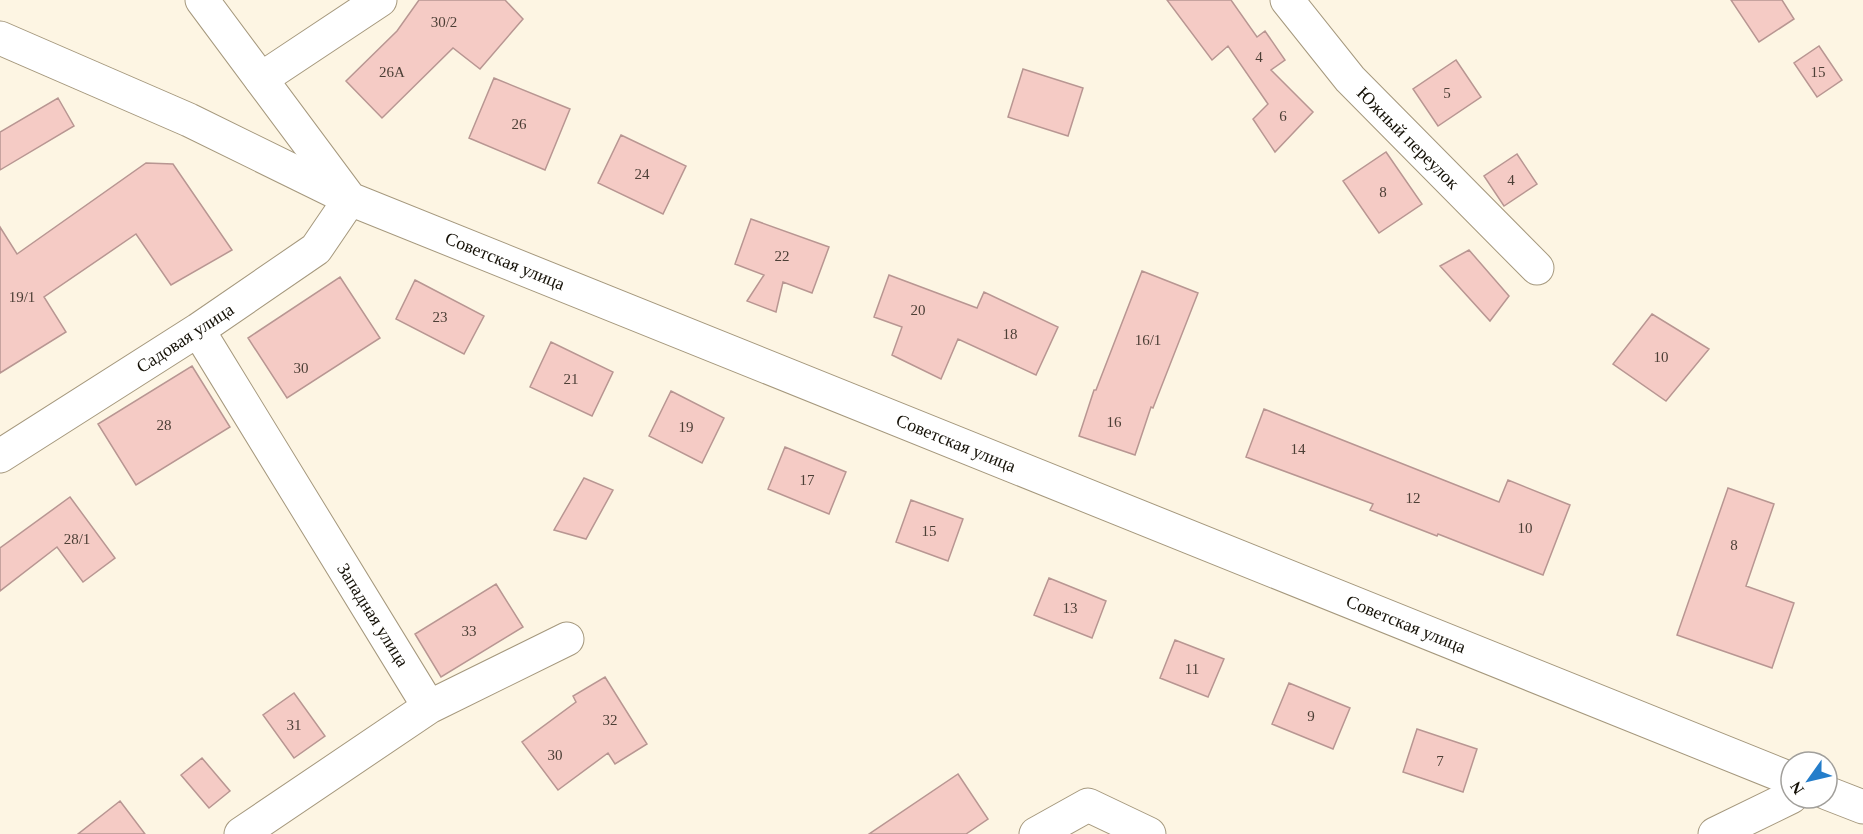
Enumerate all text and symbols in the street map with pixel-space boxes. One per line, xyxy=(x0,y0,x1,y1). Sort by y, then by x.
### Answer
house number: 30/2 xyxy=(431,14,457,30)
house number: 4 xyxy=(1255,49,1263,65)
house number: 26А xyxy=(379,64,405,80)
house number: 15 xyxy=(1811,64,1826,80)
street label: Южный переулок xyxy=(1353,83,1463,193)
house number: 5 xyxy=(1443,85,1451,101)
house number: 6 xyxy=(1279,108,1287,124)
house number: 26 xyxy=(512,116,527,132)
house number: 24 xyxy=(635,166,650,182)
house number: 4 xyxy=(1507,172,1515,188)
house number: 8 xyxy=(1379,184,1387,200)
street label: Советская улица xyxy=(442,228,568,294)
house number: 22 xyxy=(775,248,790,264)
house number: 19/1 xyxy=(9,289,35,305)
street label: Садовая улица xyxy=(133,299,237,377)
house number: 20 xyxy=(911,302,926,318)
house number: 23 xyxy=(433,309,448,325)
house number: 18 xyxy=(1003,326,1018,342)
house number: 16/1 xyxy=(1135,332,1161,348)
house number: 10 xyxy=(1654,349,1669,365)
house number: 30 xyxy=(294,360,309,376)
house number: 21 xyxy=(564,371,579,387)
street label: Советская улица xyxy=(893,410,1019,476)
house number: 16 xyxy=(1107,414,1122,430)
house number: 28 xyxy=(157,417,172,433)
house number: 19 xyxy=(679,419,694,435)
house number: 14 xyxy=(1291,441,1306,457)
house number: 17 xyxy=(800,472,815,488)
house number: 12 xyxy=(1406,490,1421,506)
house number: 10 xyxy=(1518,520,1533,536)
house number: 15 xyxy=(922,523,937,539)
house number: 28/1 xyxy=(64,531,90,547)
house number: 8 xyxy=(1730,537,1738,553)
street label: Западная улица xyxy=(333,559,413,671)
street label: Советская улица xyxy=(1343,591,1469,657)
house number: 13 xyxy=(1063,600,1078,616)
house number: 33 xyxy=(462,623,477,639)
house number: 11 xyxy=(1185,661,1199,677)
house number: 9 xyxy=(1307,708,1315,724)
house number: 32 xyxy=(603,712,618,728)
house number: 31 xyxy=(287,717,302,733)
house number: 30 xyxy=(548,747,563,763)
north arrow xyxy=(1779,750,1839,810)
house number: 7 xyxy=(1436,753,1444,769)
text: N xyxy=(1786,778,1807,798)

